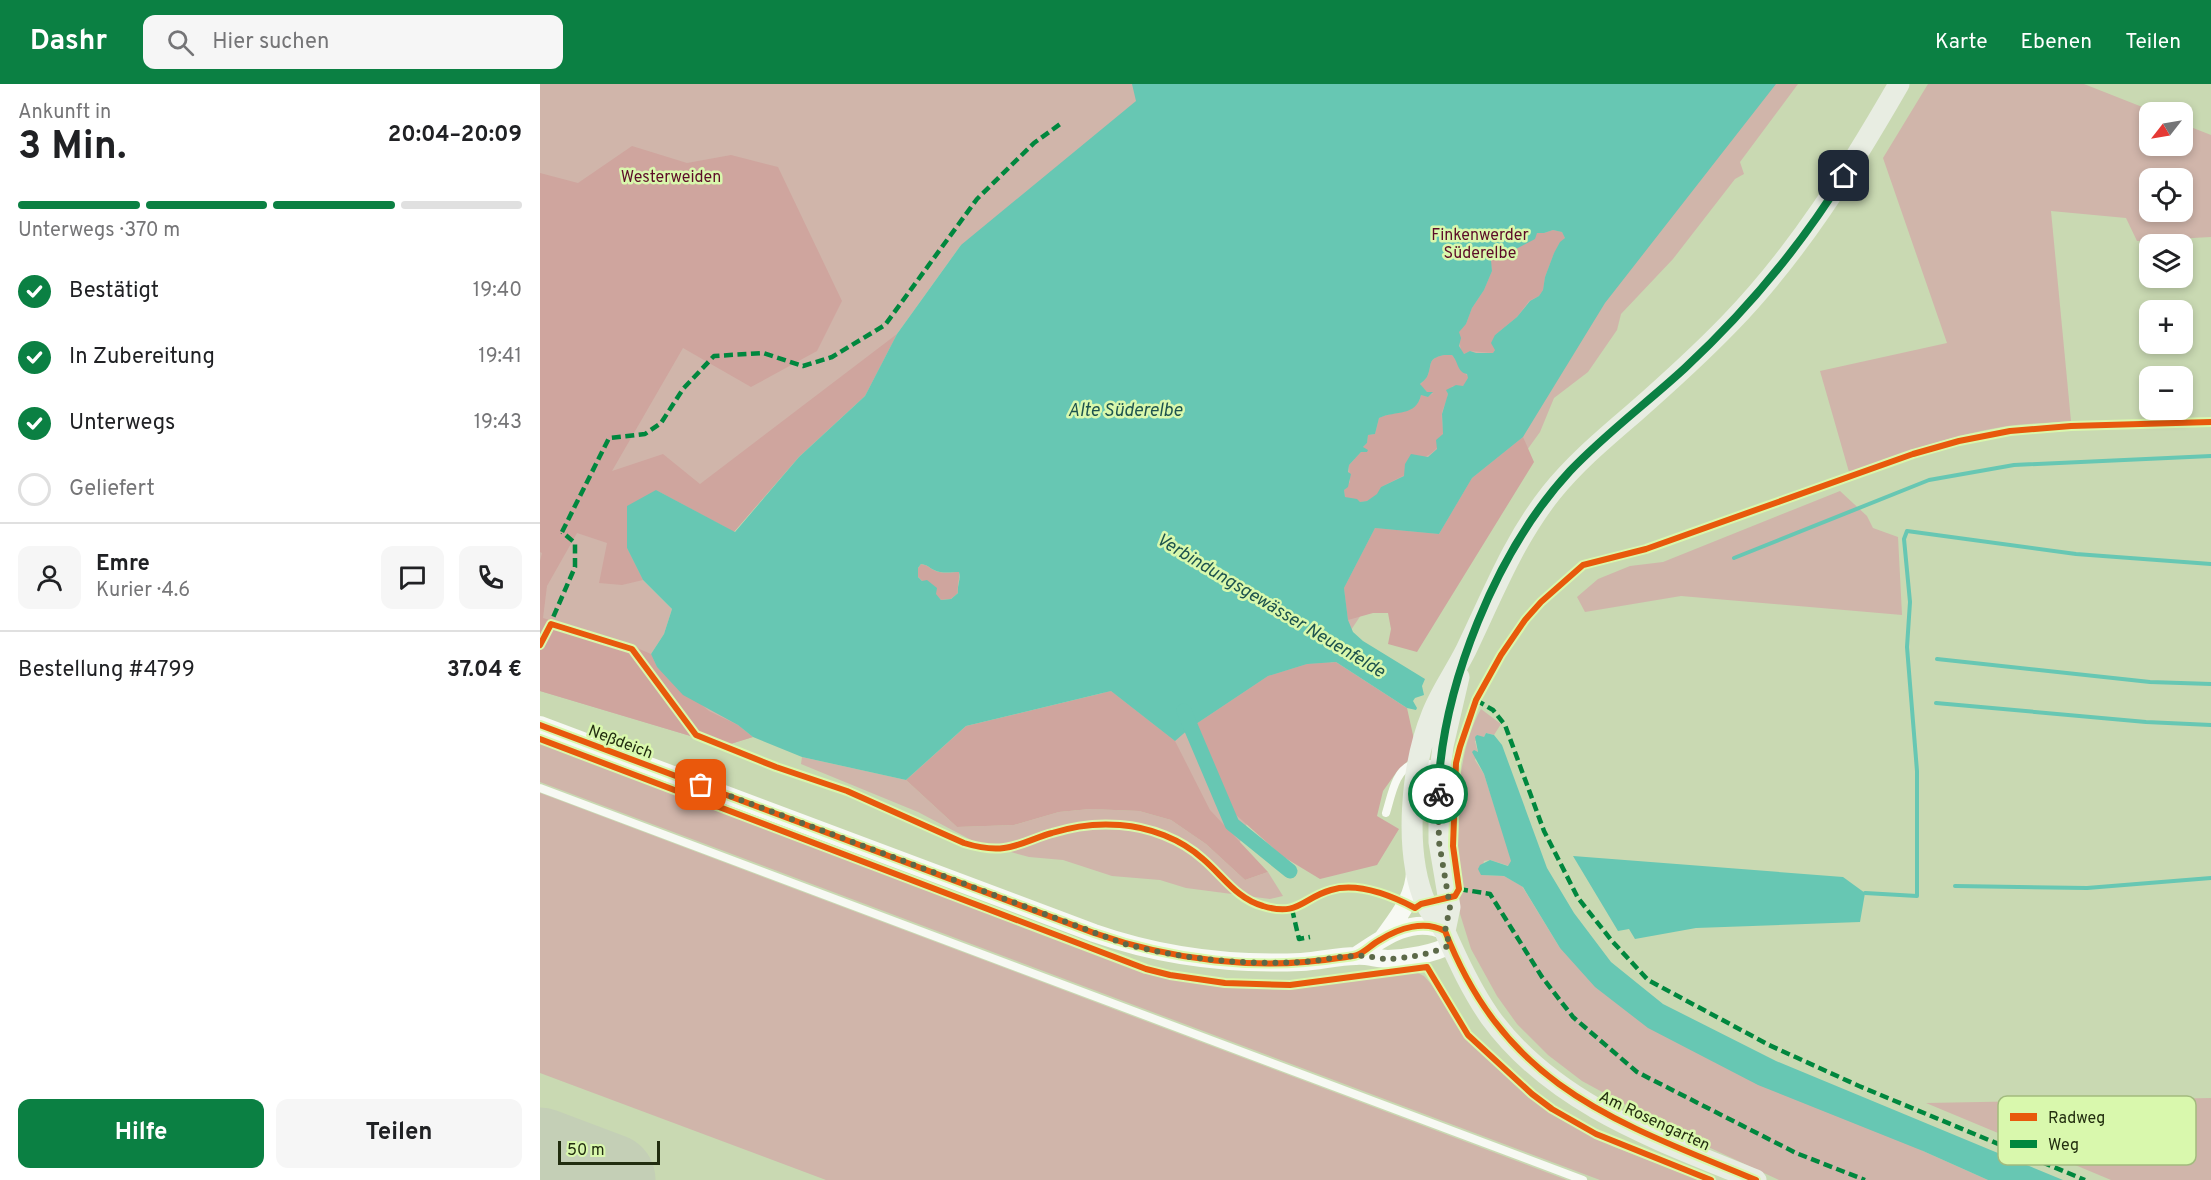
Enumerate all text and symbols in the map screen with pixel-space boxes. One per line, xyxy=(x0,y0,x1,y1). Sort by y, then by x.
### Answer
search box xyxy=(143,15,563,69)
text: Dashr xyxy=(30,24,107,60)
icon: search xyxy=(164,26,197,59)
text: Hier suchen xyxy=(212,29,329,56)
text: Karte xyxy=(1935,29,1987,56)
text: Ebenen xyxy=(2020,29,2092,56)
text: Teilen xyxy=(2125,29,2181,56)
text: Ankunft in xyxy=(18,100,111,126)
north arrow xyxy=(2139,102,2193,156)
map controls xyxy=(2139,102,2193,420)
text: 20:04–20:09 xyxy=(388,122,522,149)
text: 3 Min. xyxy=(18,124,127,173)
pin xyxy=(1818,150,1869,201)
icon: home xyxy=(1827,159,1860,192)
park label: Westerweiden xyxy=(621,168,721,188)
button: locate xyxy=(2139,168,2193,222)
text: Unterwegs · 370 m xyxy=(18,218,180,244)
park label: Finkenwerder Süderelbe xyxy=(1431,226,1529,264)
button: layers xyxy=(2139,234,2193,288)
icon: check xyxy=(18,275,51,308)
text: Bestätigt xyxy=(69,278,159,305)
text: 19:40 xyxy=(473,278,522,304)
button: + xyxy=(2139,300,2193,354)
icon: check xyxy=(18,341,51,374)
text: In Zubereitung xyxy=(69,344,215,371)
text: 19:41 xyxy=(478,344,522,370)
button: − xyxy=(2139,366,2193,420)
water label: Alte Süderelbe xyxy=(1068,400,1183,423)
icon: check xyxy=(18,407,51,440)
text: Unterwegs xyxy=(69,410,175,437)
text: 19:43 xyxy=(474,410,522,436)
text: Geliefert xyxy=(69,476,155,503)
water label: Verbindungsgewässer Neuenfelde xyxy=(1152,529,1389,684)
button: person xyxy=(18,546,81,609)
button: chat xyxy=(381,546,444,609)
button: phone xyxy=(459,546,522,609)
text: Emre xyxy=(96,551,150,578)
text: Kurier · 4.6 xyxy=(96,578,190,604)
text: Bestellung #4799 xyxy=(18,657,195,684)
text: 37.04 € xyxy=(447,657,522,684)
street label: Neßdeich xyxy=(585,721,655,764)
pin xyxy=(675,759,726,810)
courier xyxy=(1408,764,1468,824)
icon: bag xyxy=(684,768,717,801)
icon: bike xyxy=(1422,778,1455,811)
street label: Am Rosengarten xyxy=(1595,1087,1713,1156)
legend xyxy=(1998,1096,2196,1165)
button: Hilfe xyxy=(18,1099,264,1168)
button: Teilen xyxy=(276,1099,522,1168)
text: Radweg xyxy=(2048,1109,2105,1129)
text: Weg xyxy=(2048,1136,2079,1156)
scale bar xyxy=(558,1138,660,1166)
text: 50 m xyxy=(567,1141,605,1161)

